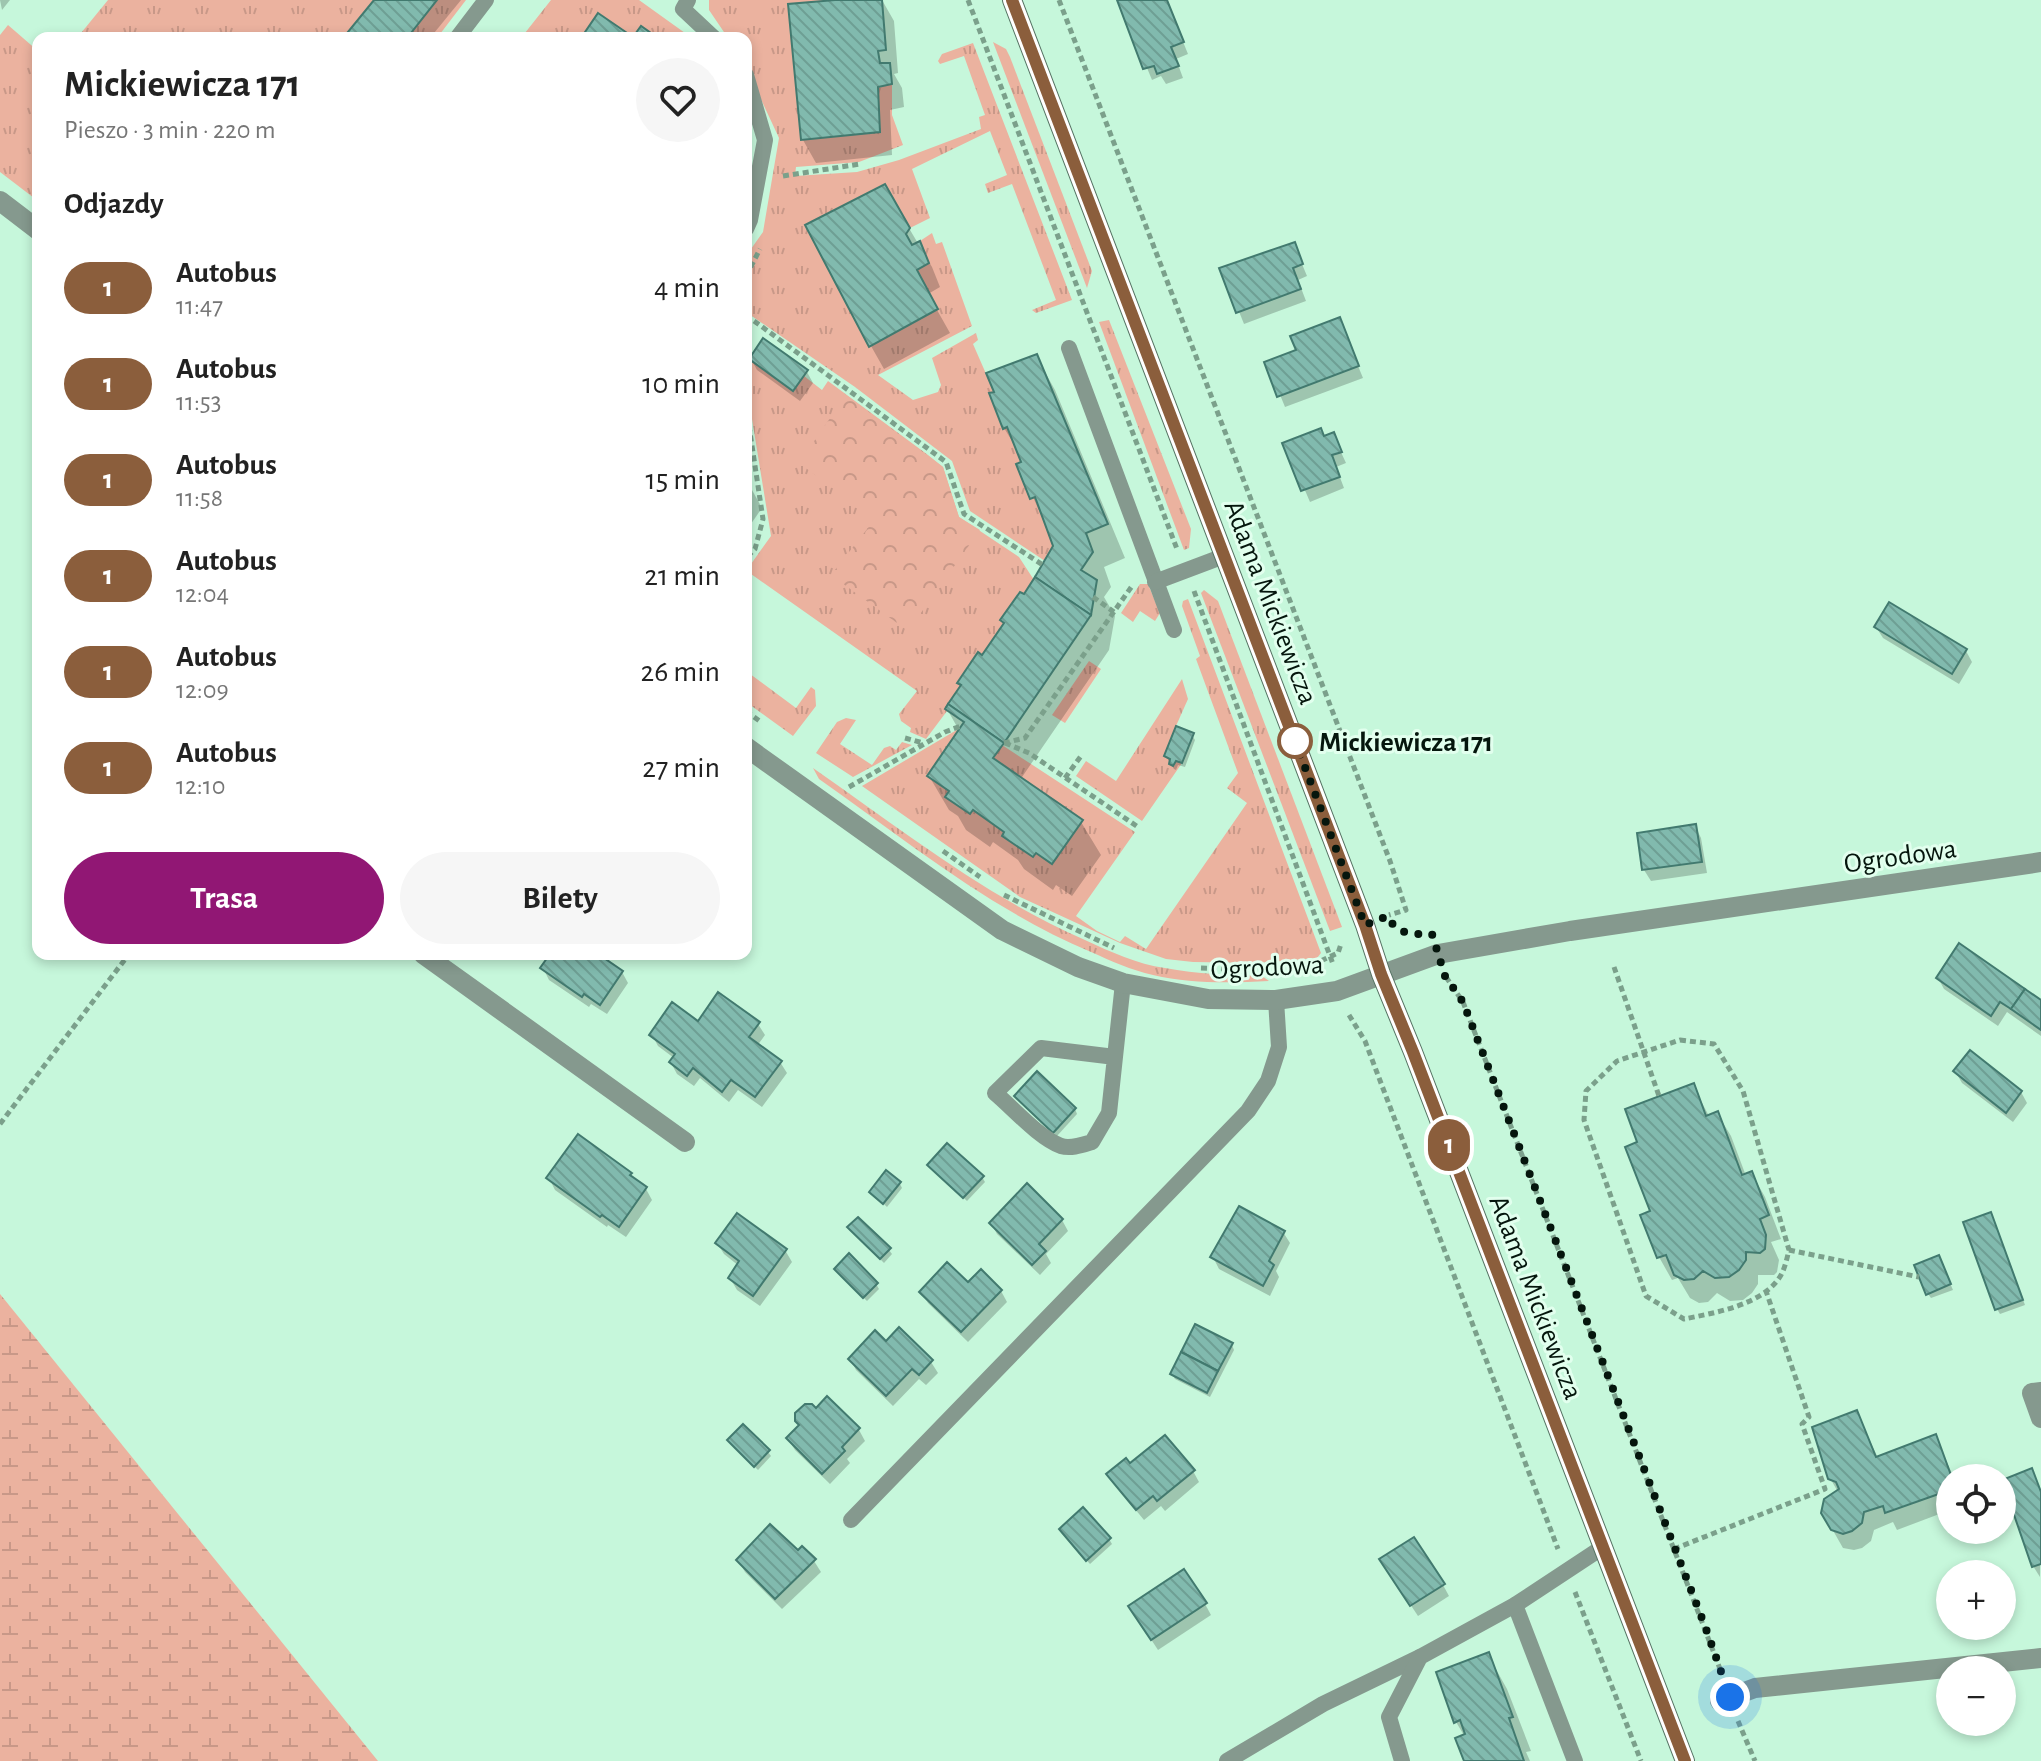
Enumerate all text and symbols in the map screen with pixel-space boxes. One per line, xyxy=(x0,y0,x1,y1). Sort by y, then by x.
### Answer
button: heart xyxy=(636,58,720,142)
text: Mickiewicza 171 xyxy=(64,66,300,104)
text: Pieszo · 3 min · 220 m xyxy=(64,117,276,143)
text: Odjazdy xyxy=(64,189,164,219)
text: Autobus xyxy=(176,258,277,288)
text: 4 min xyxy=(654,273,720,303)
text: 1 xyxy=(103,274,113,302)
text: 11:47 xyxy=(176,293,223,319)
text: Autobus xyxy=(176,354,277,384)
text: 10 min xyxy=(642,369,720,399)
text: 1 xyxy=(103,370,113,398)
text: 11:53 xyxy=(176,389,221,415)
text: Autobus xyxy=(176,450,277,480)
text: 15 min xyxy=(645,465,720,495)
text: 1 xyxy=(103,466,113,494)
text: 11:58 xyxy=(176,485,223,511)
street label: Adama Mickiewicza xyxy=(1218,497,1322,709)
text: Autobus xyxy=(176,546,277,576)
text: 21 min xyxy=(644,561,720,591)
text: 1 xyxy=(103,562,113,590)
text: 12:04 xyxy=(176,581,229,607)
text: Autobus xyxy=(176,642,277,672)
text: 26 min xyxy=(641,657,720,687)
text: 1 xyxy=(103,658,113,686)
text: 12:09 xyxy=(176,677,229,703)
marker: Mickiewicza 171 xyxy=(1278,724,1312,758)
place label: Mickiewicza 171 xyxy=(1319,729,1493,757)
text: Autobus xyxy=(176,738,277,768)
text: 27 min xyxy=(642,753,720,783)
text: 1 xyxy=(103,754,113,782)
text: 12:10 xyxy=(176,773,225,799)
street label: Ogrodowa xyxy=(1842,835,1958,879)
button: Trasa xyxy=(64,852,384,944)
button: Bilety xyxy=(400,852,720,944)
street label: Ogrodowa xyxy=(1210,951,1325,985)
line badge: 1 xyxy=(1423,1119,1475,1171)
text: 1 xyxy=(1444,1131,1454,1159)
street label: Adama Mickiewicza xyxy=(1483,1192,1587,1404)
map controls xyxy=(1936,1464,2016,1736)
button: locate xyxy=(1936,1464,2016,1544)
button: + xyxy=(1936,1560,2016,1640)
button: − xyxy=(1936,1656,2016,1736)
your location xyxy=(1710,1677,1750,1717)

